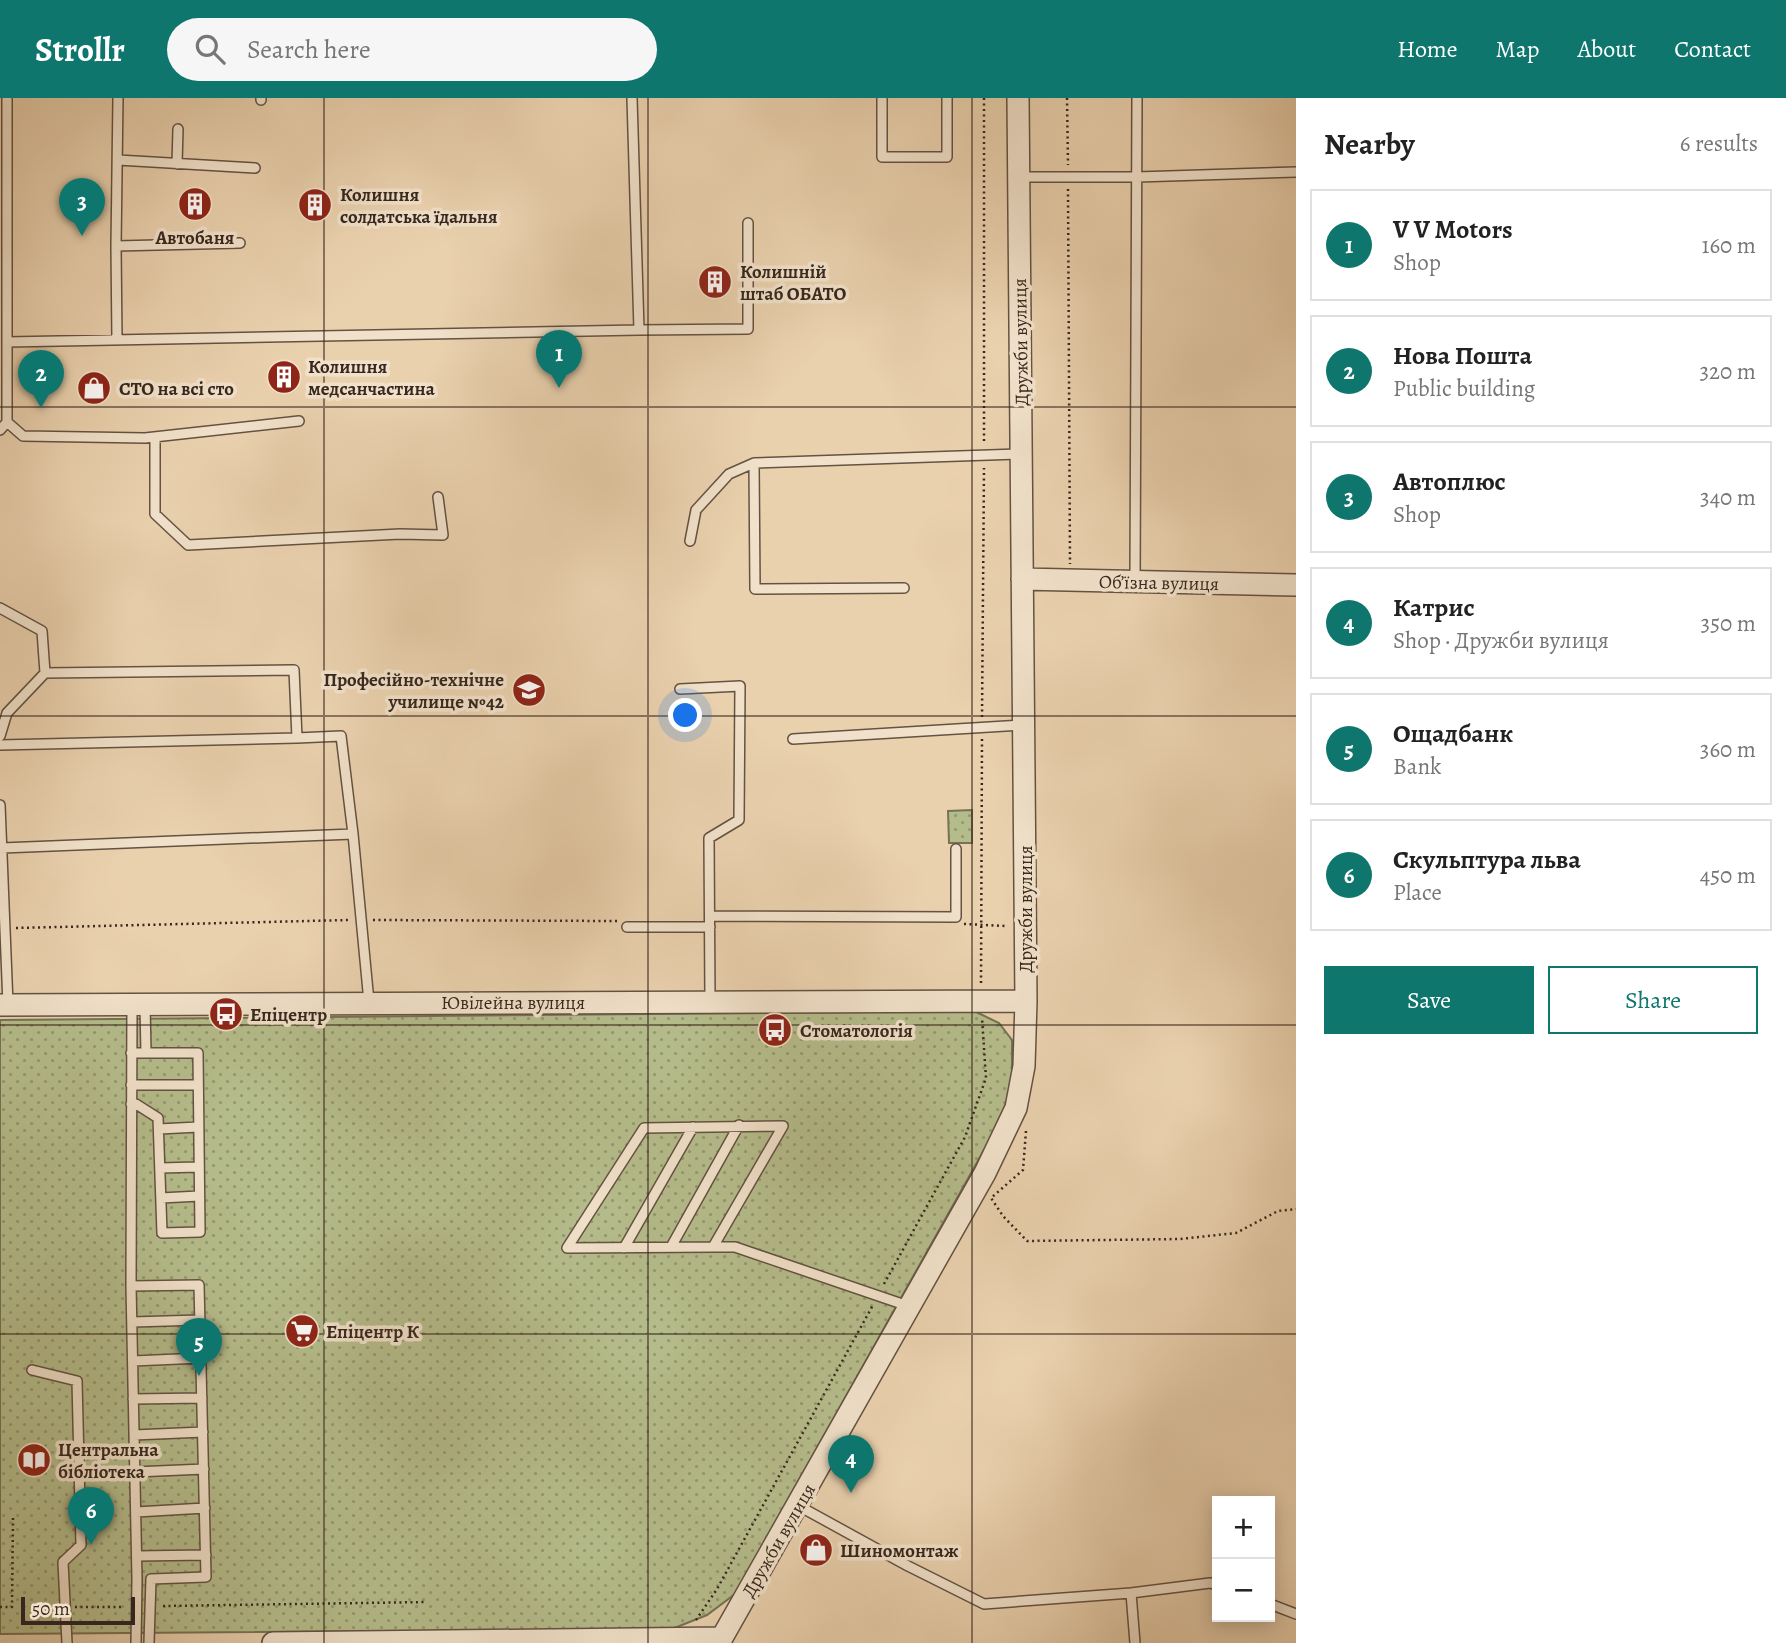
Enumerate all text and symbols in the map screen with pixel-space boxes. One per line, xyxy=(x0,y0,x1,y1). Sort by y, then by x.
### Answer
search box xyxy=(167,18,657,81)
text: Strollr xyxy=(35,27,125,72)
icon: search xyxy=(191,30,229,68)
text: Search here xyxy=(247,32,371,67)
text: Home xyxy=(1397,33,1458,65)
text: Map xyxy=(1496,33,1540,65)
text: About xyxy=(1578,33,1636,65)
text: Contact xyxy=(1674,33,1751,65)
text: Nearby xyxy=(1324,124,1415,164)
text: 6 results xyxy=(1680,128,1758,159)
pin: 3 xyxy=(59,178,105,236)
place label: Колишня солдатська їдальня xyxy=(340,182,498,230)
building icon: Автобаня xyxy=(176,185,214,223)
building icon: Колишня солдатська їдальня xyxy=(296,186,334,224)
text: V V Motors xyxy=(1393,212,1513,247)
place label: Автобаня xyxy=(155,225,234,251)
text: 1 xyxy=(1345,230,1353,261)
text: 160 m xyxy=(1702,230,1756,261)
text: Shop xyxy=(1393,247,1441,278)
place label: Колишній штаб ОБАТО xyxy=(740,259,846,307)
building icon: Колишній штаб ОБАТО xyxy=(696,263,734,301)
street label: Дружби вулиця xyxy=(1007,278,1035,406)
pin: 1 xyxy=(536,330,582,388)
text: Нова Пошта xyxy=(1393,338,1532,373)
pin: 2 xyxy=(18,350,64,408)
place label: Колишня медсанчастина xyxy=(308,354,436,402)
text: 2 xyxy=(1343,356,1355,387)
text: 320 m xyxy=(1700,356,1756,387)
building icon: Колишня медсанчастина xyxy=(265,358,303,396)
shop icon: СТО на всі сто xyxy=(75,369,113,407)
text: Public building xyxy=(1393,373,1535,404)
place label: СТО на всі сто xyxy=(119,376,234,402)
text: Автоплюс xyxy=(1393,464,1506,499)
text: 3 xyxy=(1344,482,1354,513)
text: 340 m xyxy=(1700,482,1756,513)
text: Shop xyxy=(1393,499,1441,530)
street label: Об’їзна вулиця xyxy=(1099,569,1219,597)
text: Катрис xyxy=(1393,590,1475,625)
text: 4 xyxy=(1344,608,1354,639)
text: 350 m xyxy=(1701,608,1756,639)
text: Shop · Дружби вулиця xyxy=(1393,625,1609,656)
place label: Професійно-технічне училище №42 xyxy=(323,667,504,715)
school or university icon: Професійно-технічне училище №42 xyxy=(510,671,548,709)
your location xyxy=(668,698,702,732)
text: Ощадбанк xyxy=(1393,716,1513,751)
text: 5 xyxy=(1344,734,1354,765)
text: 360 m xyxy=(1700,734,1756,765)
text: Bank xyxy=(1393,751,1441,782)
text: Скульптура льва xyxy=(1393,842,1581,877)
street label: Дружби вулиця xyxy=(1013,845,1039,973)
text: 6 xyxy=(1344,860,1354,891)
text: 450 m xyxy=(1700,860,1756,891)
text: Place xyxy=(1393,877,1442,908)
button: Save xyxy=(1324,966,1534,1034)
button: Share xyxy=(1548,966,1758,1034)
street label: Ювілейна вулиця xyxy=(441,990,585,1016)
bus stop icon: Епіцентр xyxy=(207,995,245,1033)
place label: Епіцентр xyxy=(250,1002,327,1028)
bus stop icon: Стоматологія xyxy=(756,1011,794,1049)
place label: Стоматологія xyxy=(800,1018,913,1044)
supermarket icon: Епіцентр К xyxy=(283,1312,321,1350)
pin: 5 xyxy=(176,1318,222,1376)
place label: Епіцентр К xyxy=(326,1319,419,1345)
pin: 4 xyxy=(828,1435,874,1493)
place label: Центральна бібліотека xyxy=(58,1437,159,1485)
library icon: Центральна бібліотека xyxy=(15,1441,53,1479)
street label: Дружби вулиця xyxy=(736,1479,822,1602)
pin: 6 xyxy=(68,1487,114,1545)
map controls xyxy=(1212,1496,1275,1622)
button: + xyxy=(1212,1496,1275,1559)
shop icon: Шиномонтаж xyxy=(797,1531,835,1569)
place label: Шиномонтаж xyxy=(840,1538,959,1564)
button: − xyxy=(1212,1559,1275,1622)
scale bar xyxy=(21,1594,135,1626)
text: 50 m xyxy=(32,1596,70,1622)

